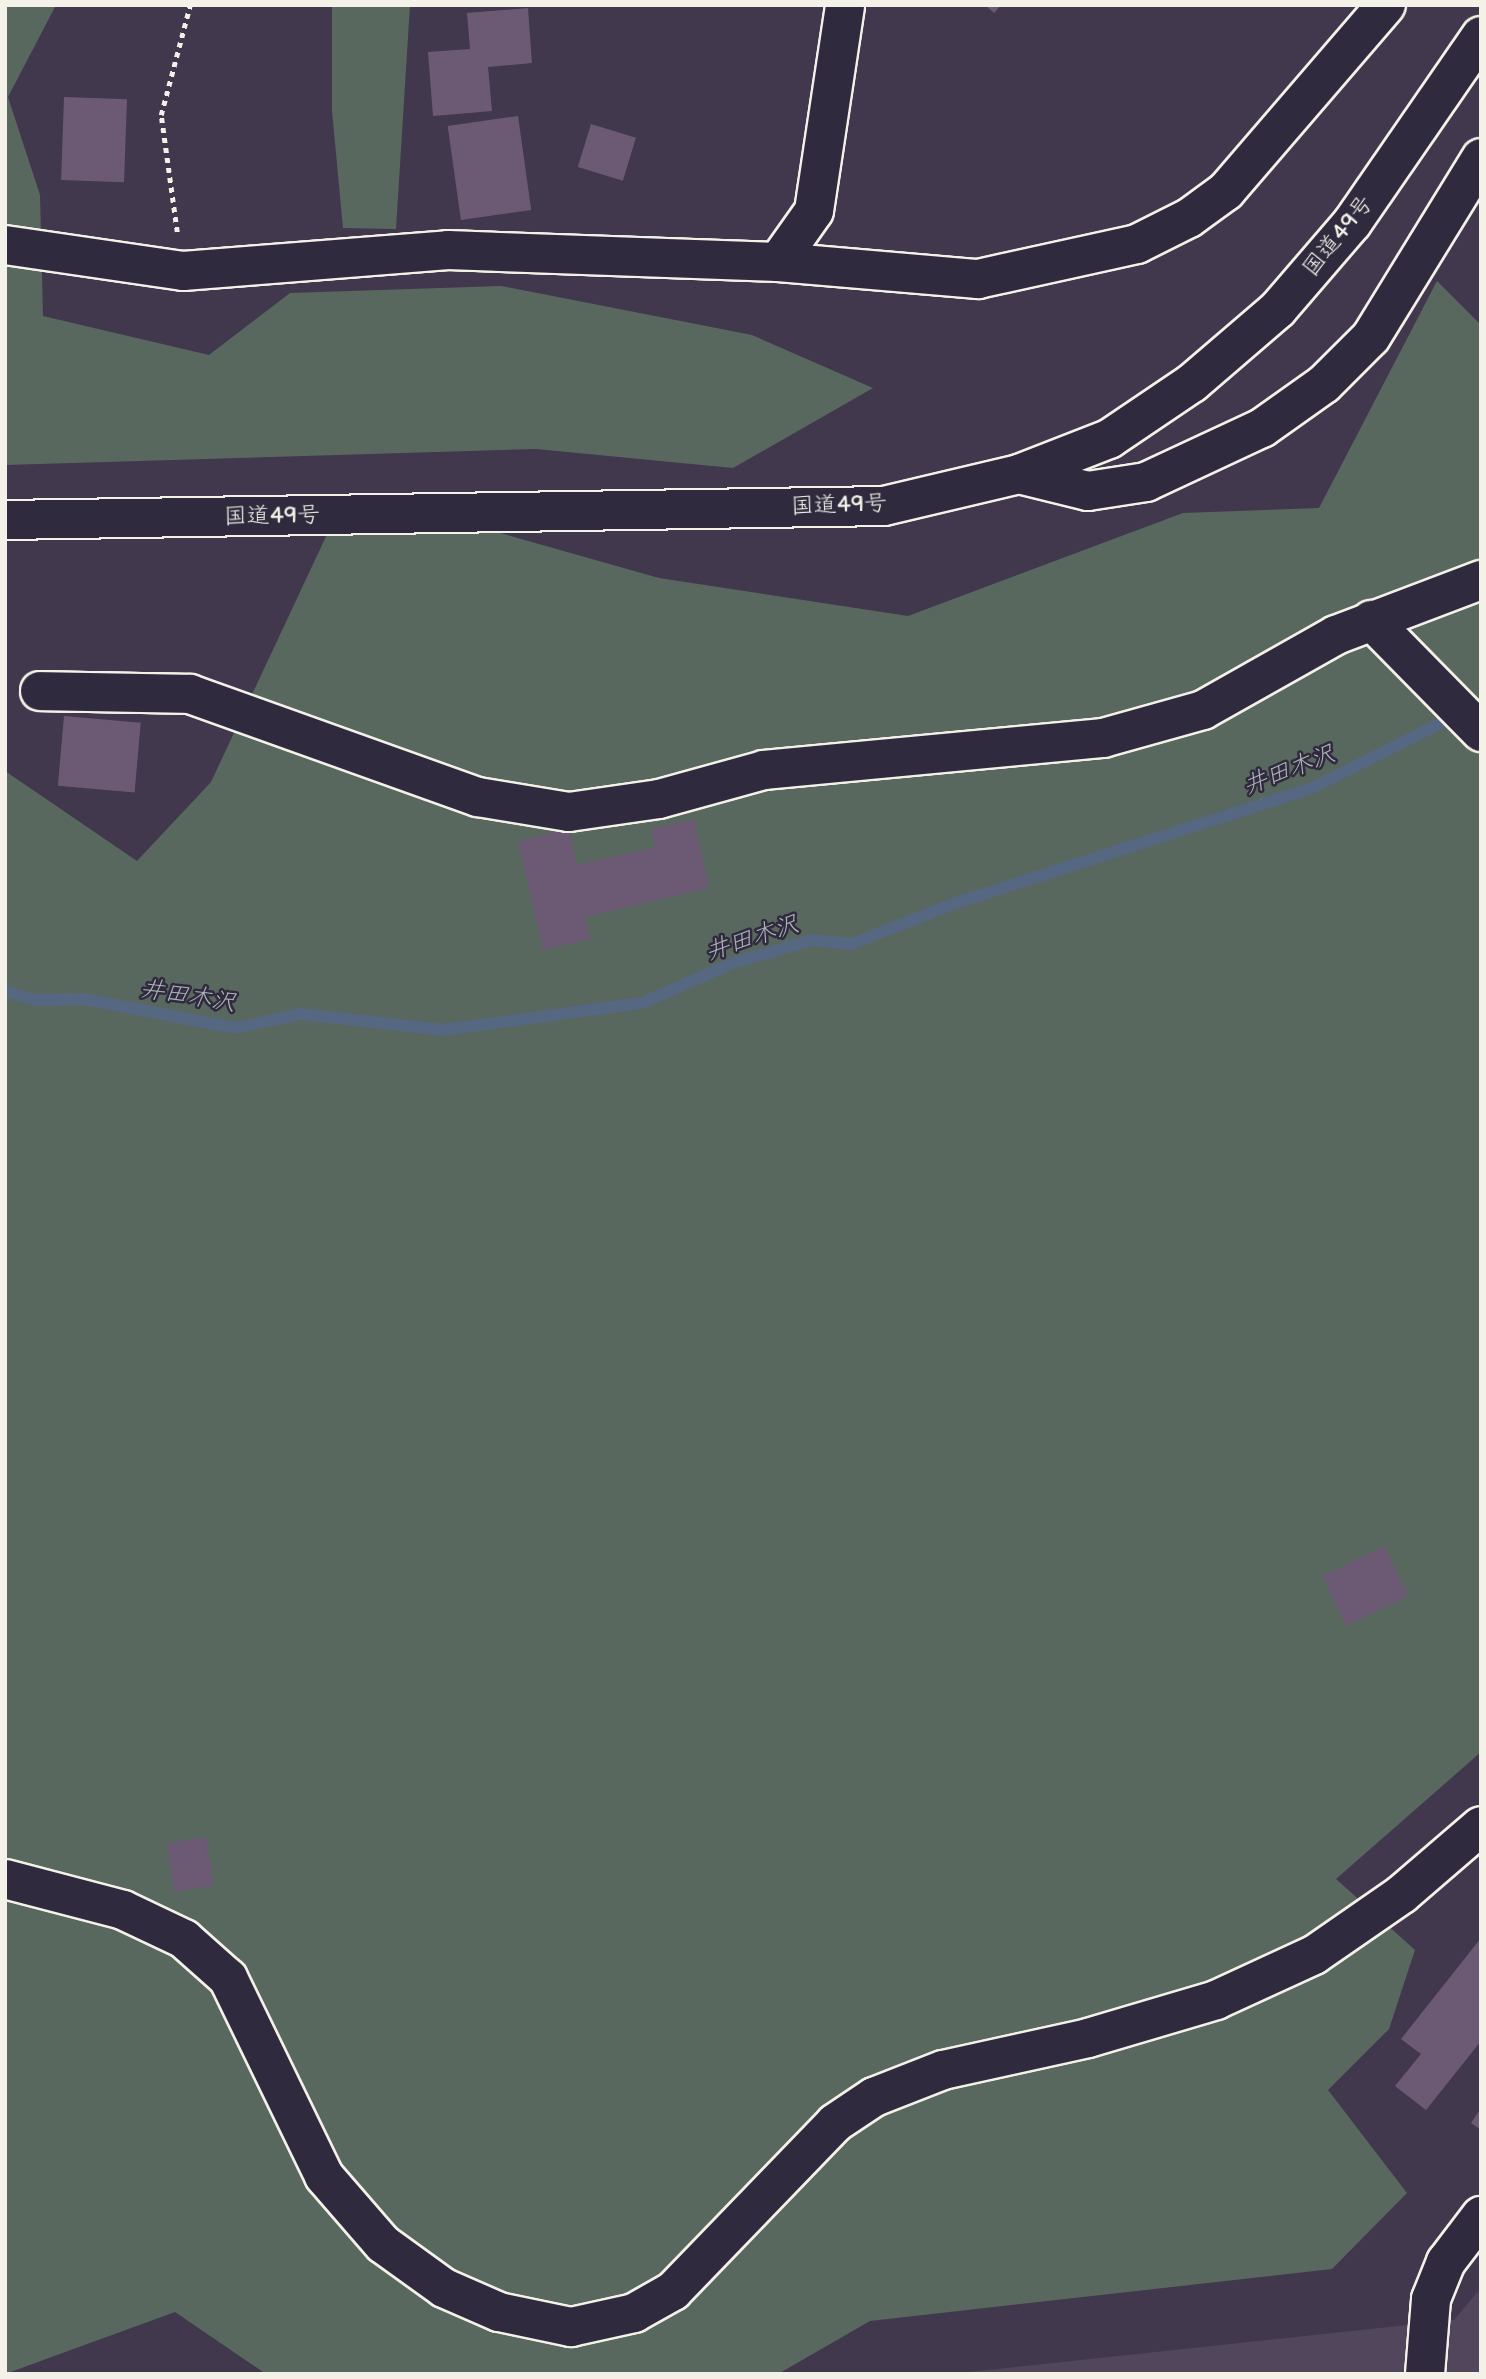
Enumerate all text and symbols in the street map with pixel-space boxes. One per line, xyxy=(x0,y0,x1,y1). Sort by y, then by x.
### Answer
street label: 国道49号 xyxy=(1297,190,1379,282)
street label: 国道49号 xyxy=(790,490,888,520)
street label: 国道49号 xyxy=(224,501,320,531)
water label: 井田木沢 xyxy=(1239,739,1339,801)
water label: 井田木沢 xyxy=(702,909,802,967)
water label: 井田木沢 xyxy=(138,974,238,1018)

